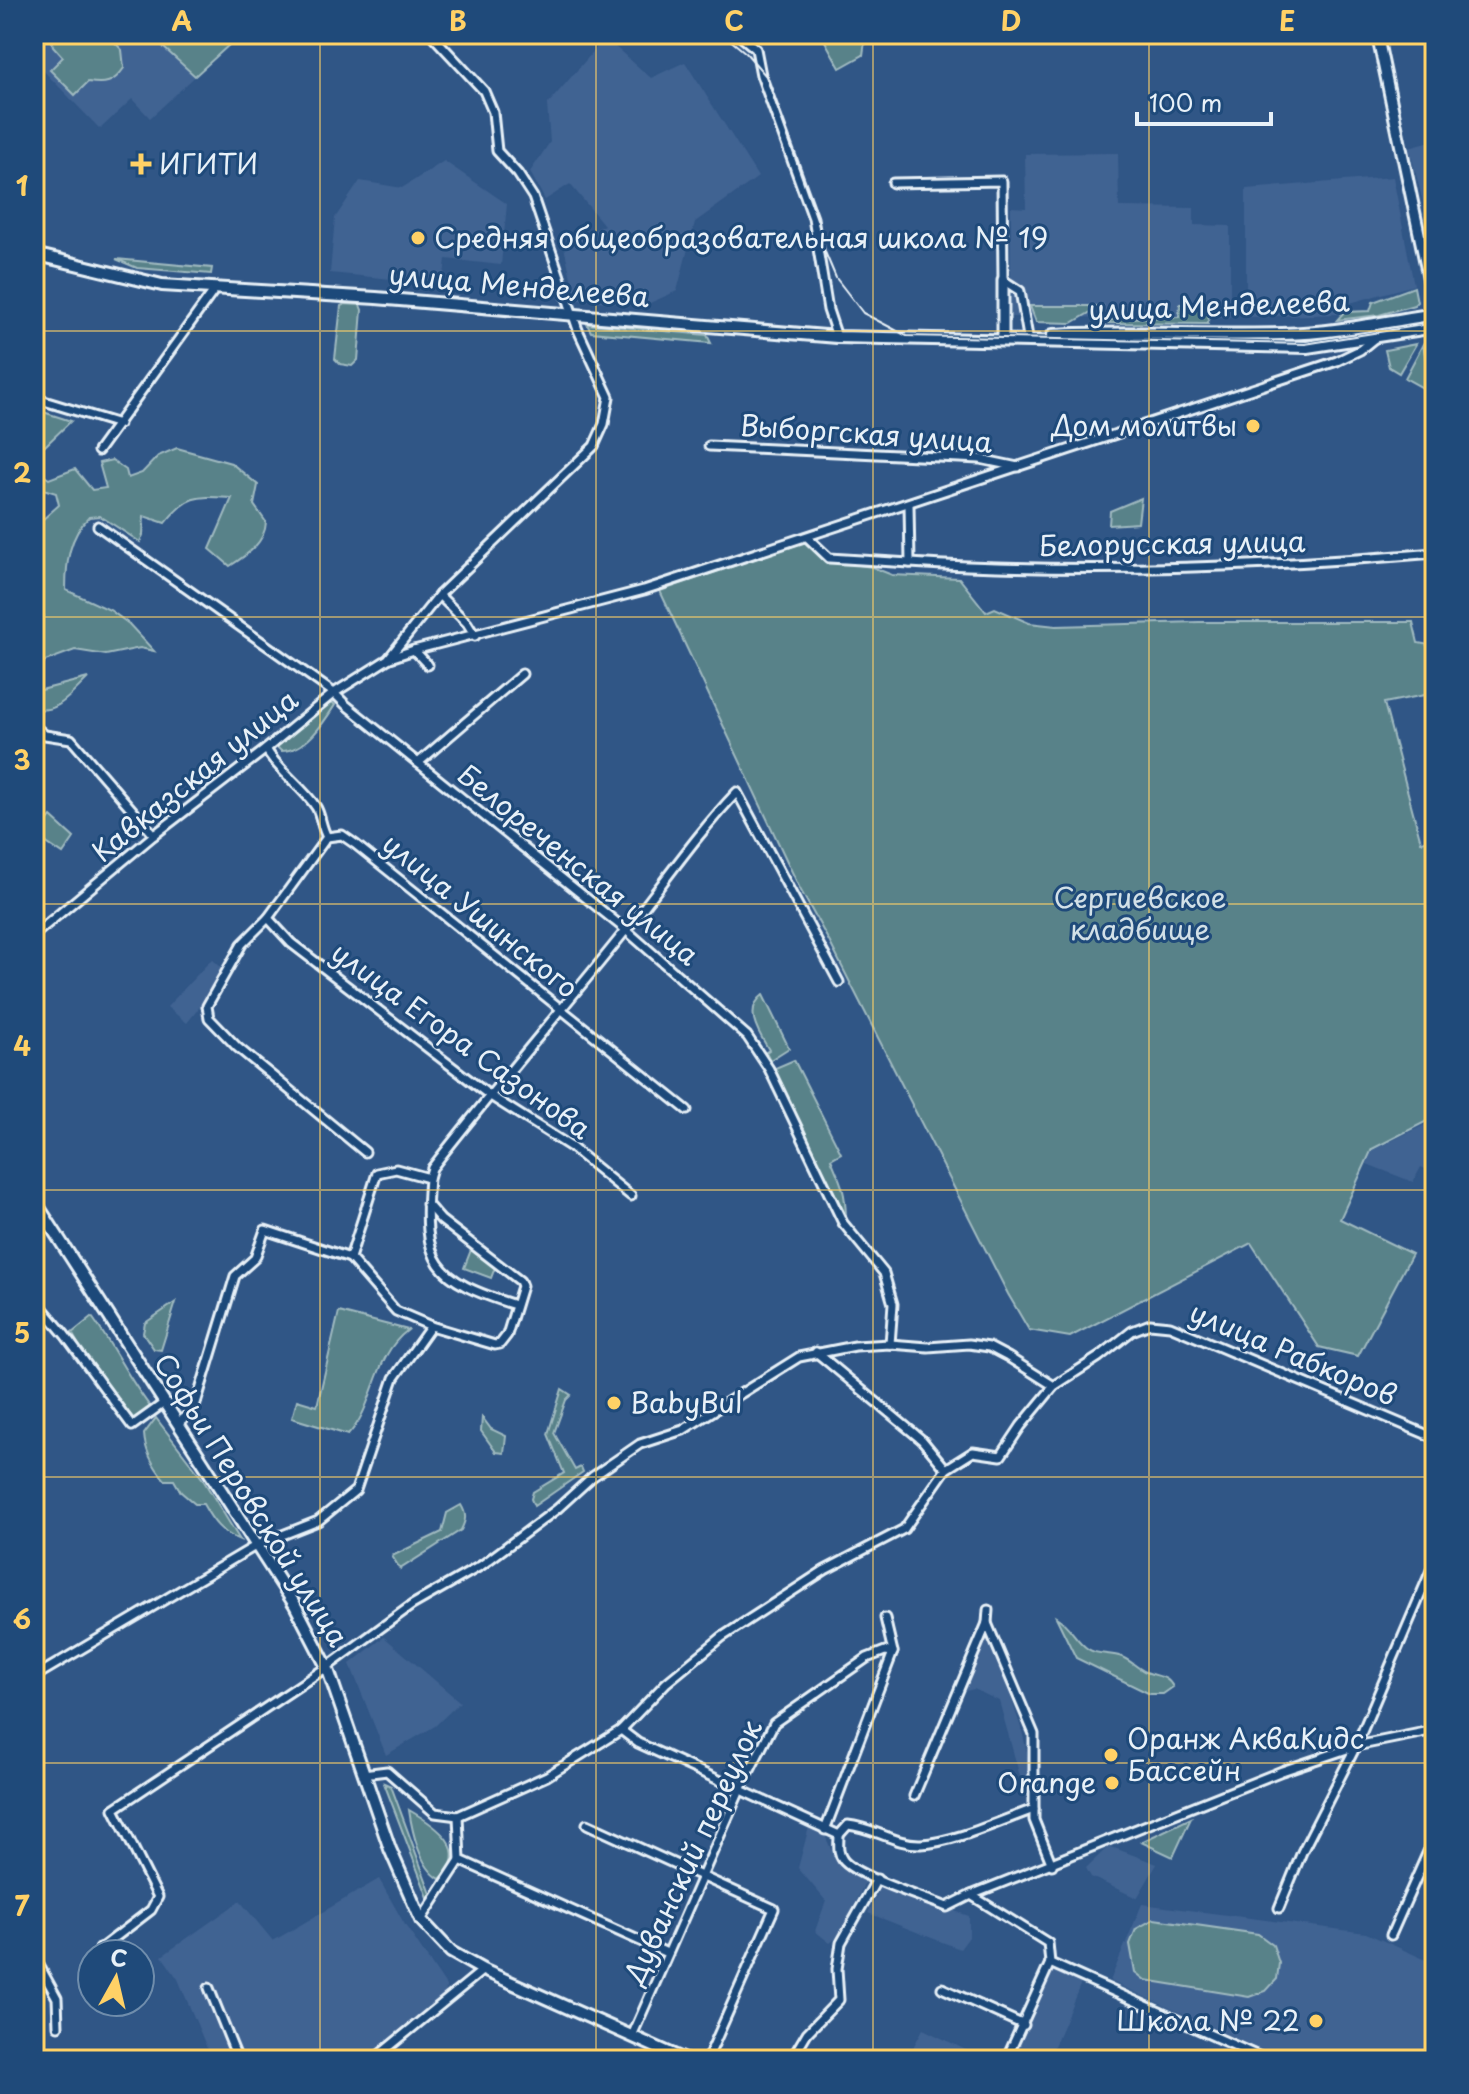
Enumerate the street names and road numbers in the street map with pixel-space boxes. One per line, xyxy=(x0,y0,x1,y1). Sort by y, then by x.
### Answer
street label: улица Менделеева xyxy=(387,252,652,317)
street label: улица Менделеева xyxy=(1088,278,1351,331)
street label: Выборгская улица xyxy=(738,402,994,463)
street label: Белорусская улица xyxy=(1038,519,1306,566)
street label: Кавказская улица xyxy=(82,678,307,872)
street label: Белореченская улица xyxy=(449,753,709,975)
street label: улица Ушинского xyxy=(373,822,589,1008)
street label: улица Егора Сазонова xyxy=(323,931,601,1149)
street label: улица Рабкоров xyxy=(1183,1290,1404,1416)
street label: Софьи Перовской улица xyxy=(144,1344,361,1655)
street label: Дуванский переулок xyxy=(611,1712,772,1992)

